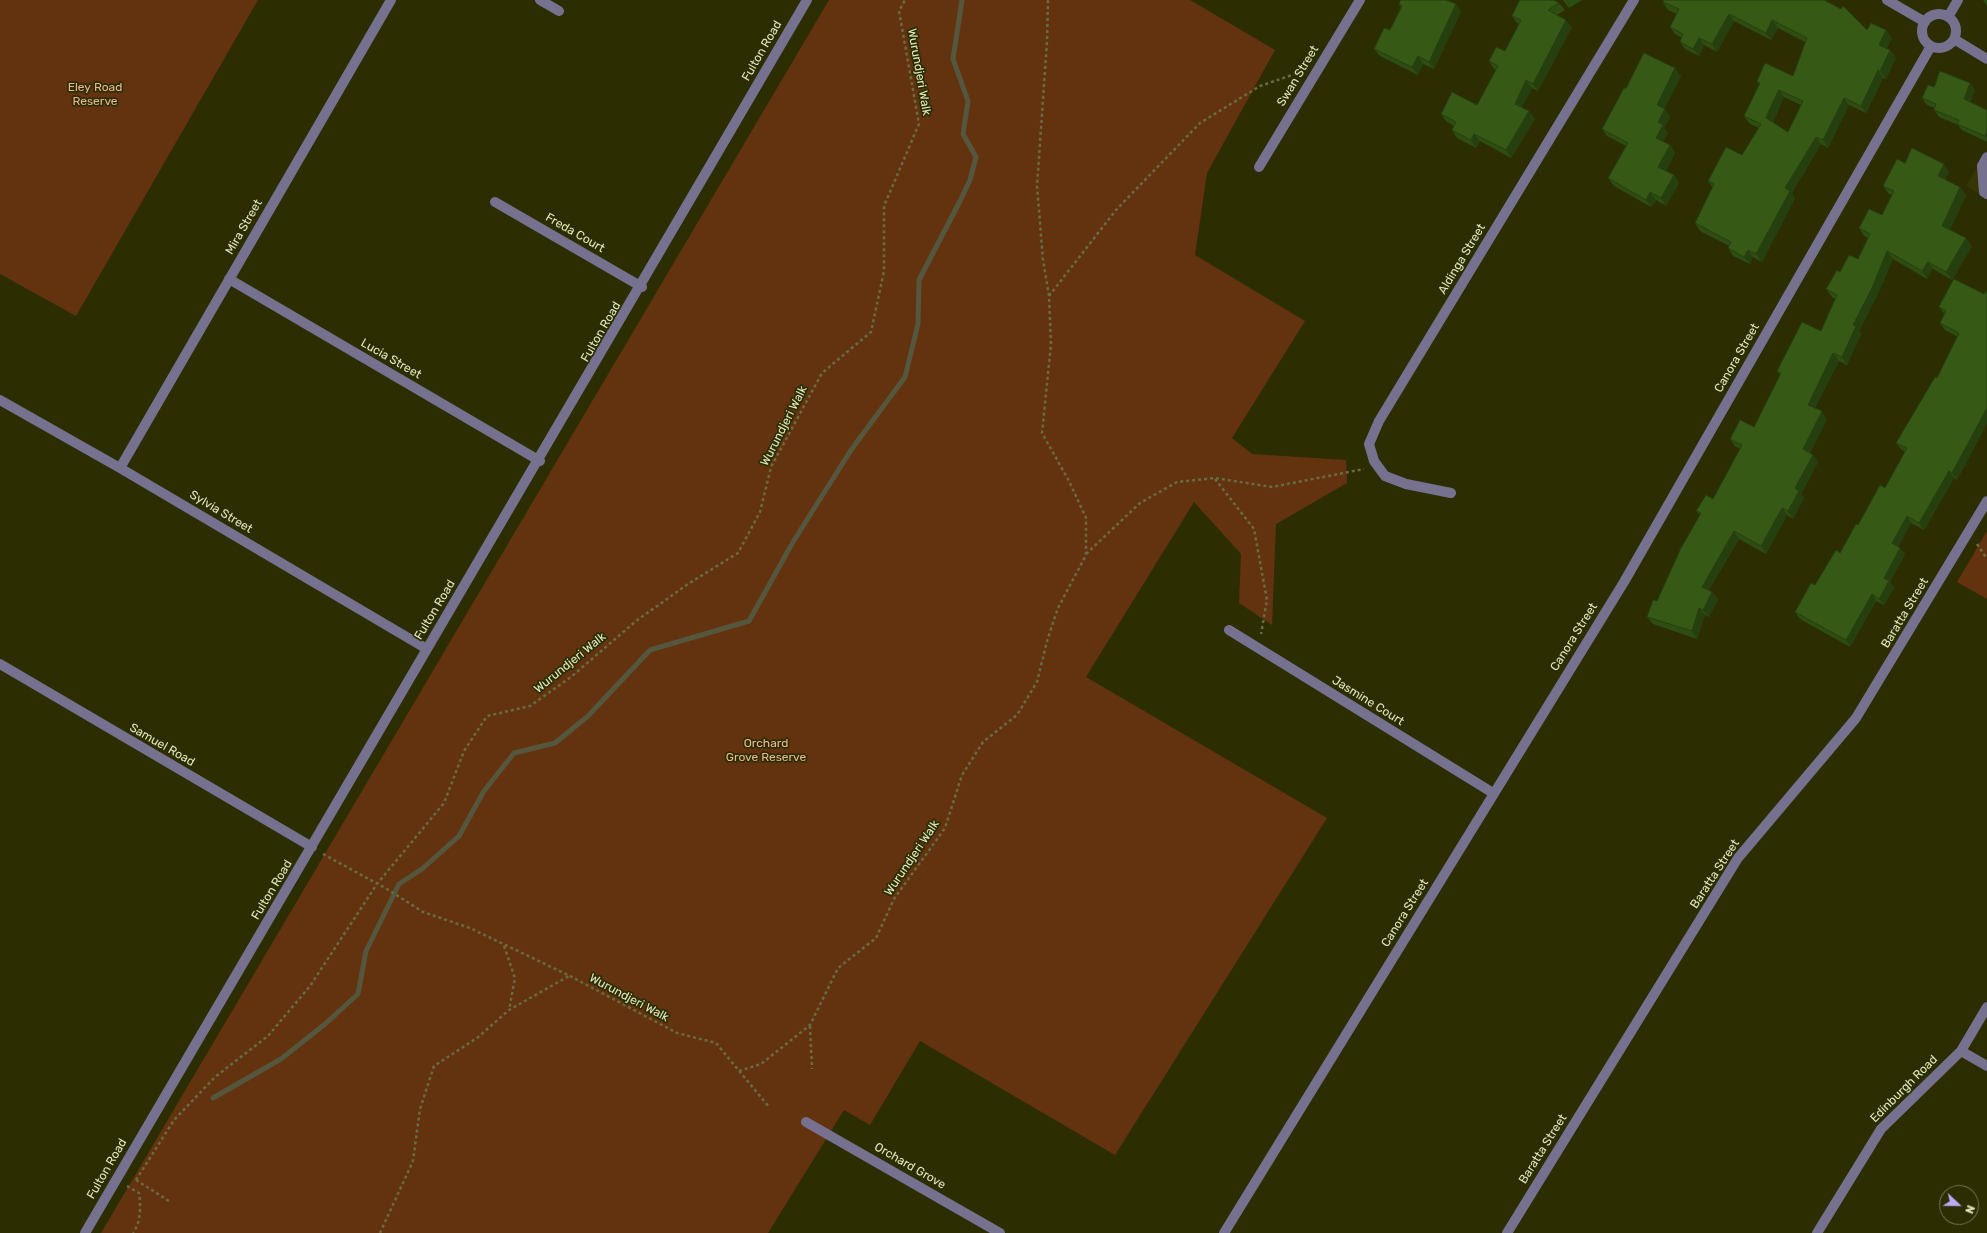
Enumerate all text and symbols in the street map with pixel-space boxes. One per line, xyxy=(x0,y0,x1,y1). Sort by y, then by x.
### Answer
street label: Fulton Road xyxy=(739,18,785,84)
street label: Wurundjeri Walk xyxy=(904,27,934,117)
street label: Swan Street xyxy=(1274,43,1322,109)
park label: Eley Road Reserve xyxy=(68,81,122,109)
street label: Mira Street xyxy=(222,197,266,257)
street label: Freda Court xyxy=(543,210,607,256)
street label: Aldinga Street xyxy=(1435,221,1489,297)
street label: Fulton Road xyxy=(578,299,624,365)
street label: Canora Street xyxy=(1711,321,1763,395)
street label: Lucia Street xyxy=(358,336,424,382)
street label: Wurundjeri Walk xyxy=(758,383,810,469)
street label: Sylvia Street xyxy=(187,488,255,536)
street label: Baratta Street xyxy=(1878,575,1932,651)
street label: Fulton Road xyxy=(412,577,458,643)
street label: Canora Street xyxy=(1547,600,1601,674)
street label: Wurundjeri Walk xyxy=(531,630,609,696)
street label: Jasmine Court xyxy=(1329,673,1407,729)
street label: Samuel Road xyxy=(127,721,197,769)
park label: Orchard Grove Reserve xyxy=(726,737,806,765)
street label: Wurundjeri Walk xyxy=(881,817,943,899)
street label: Baratta Street xyxy=(1687,837,1743,911)
street label: Fulton Road xyxy=(249,857,295,923)
street label: Canora Street xyxy=(1378,876,1432,950)
street label: Wurundjeri Walk xyxy=(587,971,671,1025)
street label: Edinburgh Road xyxy=(1867,1052,1941,1126)
street label: Baratta Street xyxy=(1516,1112,1570,1186)
street label: Fulton Road xyxy=(84,1136,130,1202)
street label: Orchard Grove xyxy=(872,1140,948,1192)
north arrow xyxy=(1939,1185,1979,1225)
text: N xyxy=(1962,1203,1977,1215)

